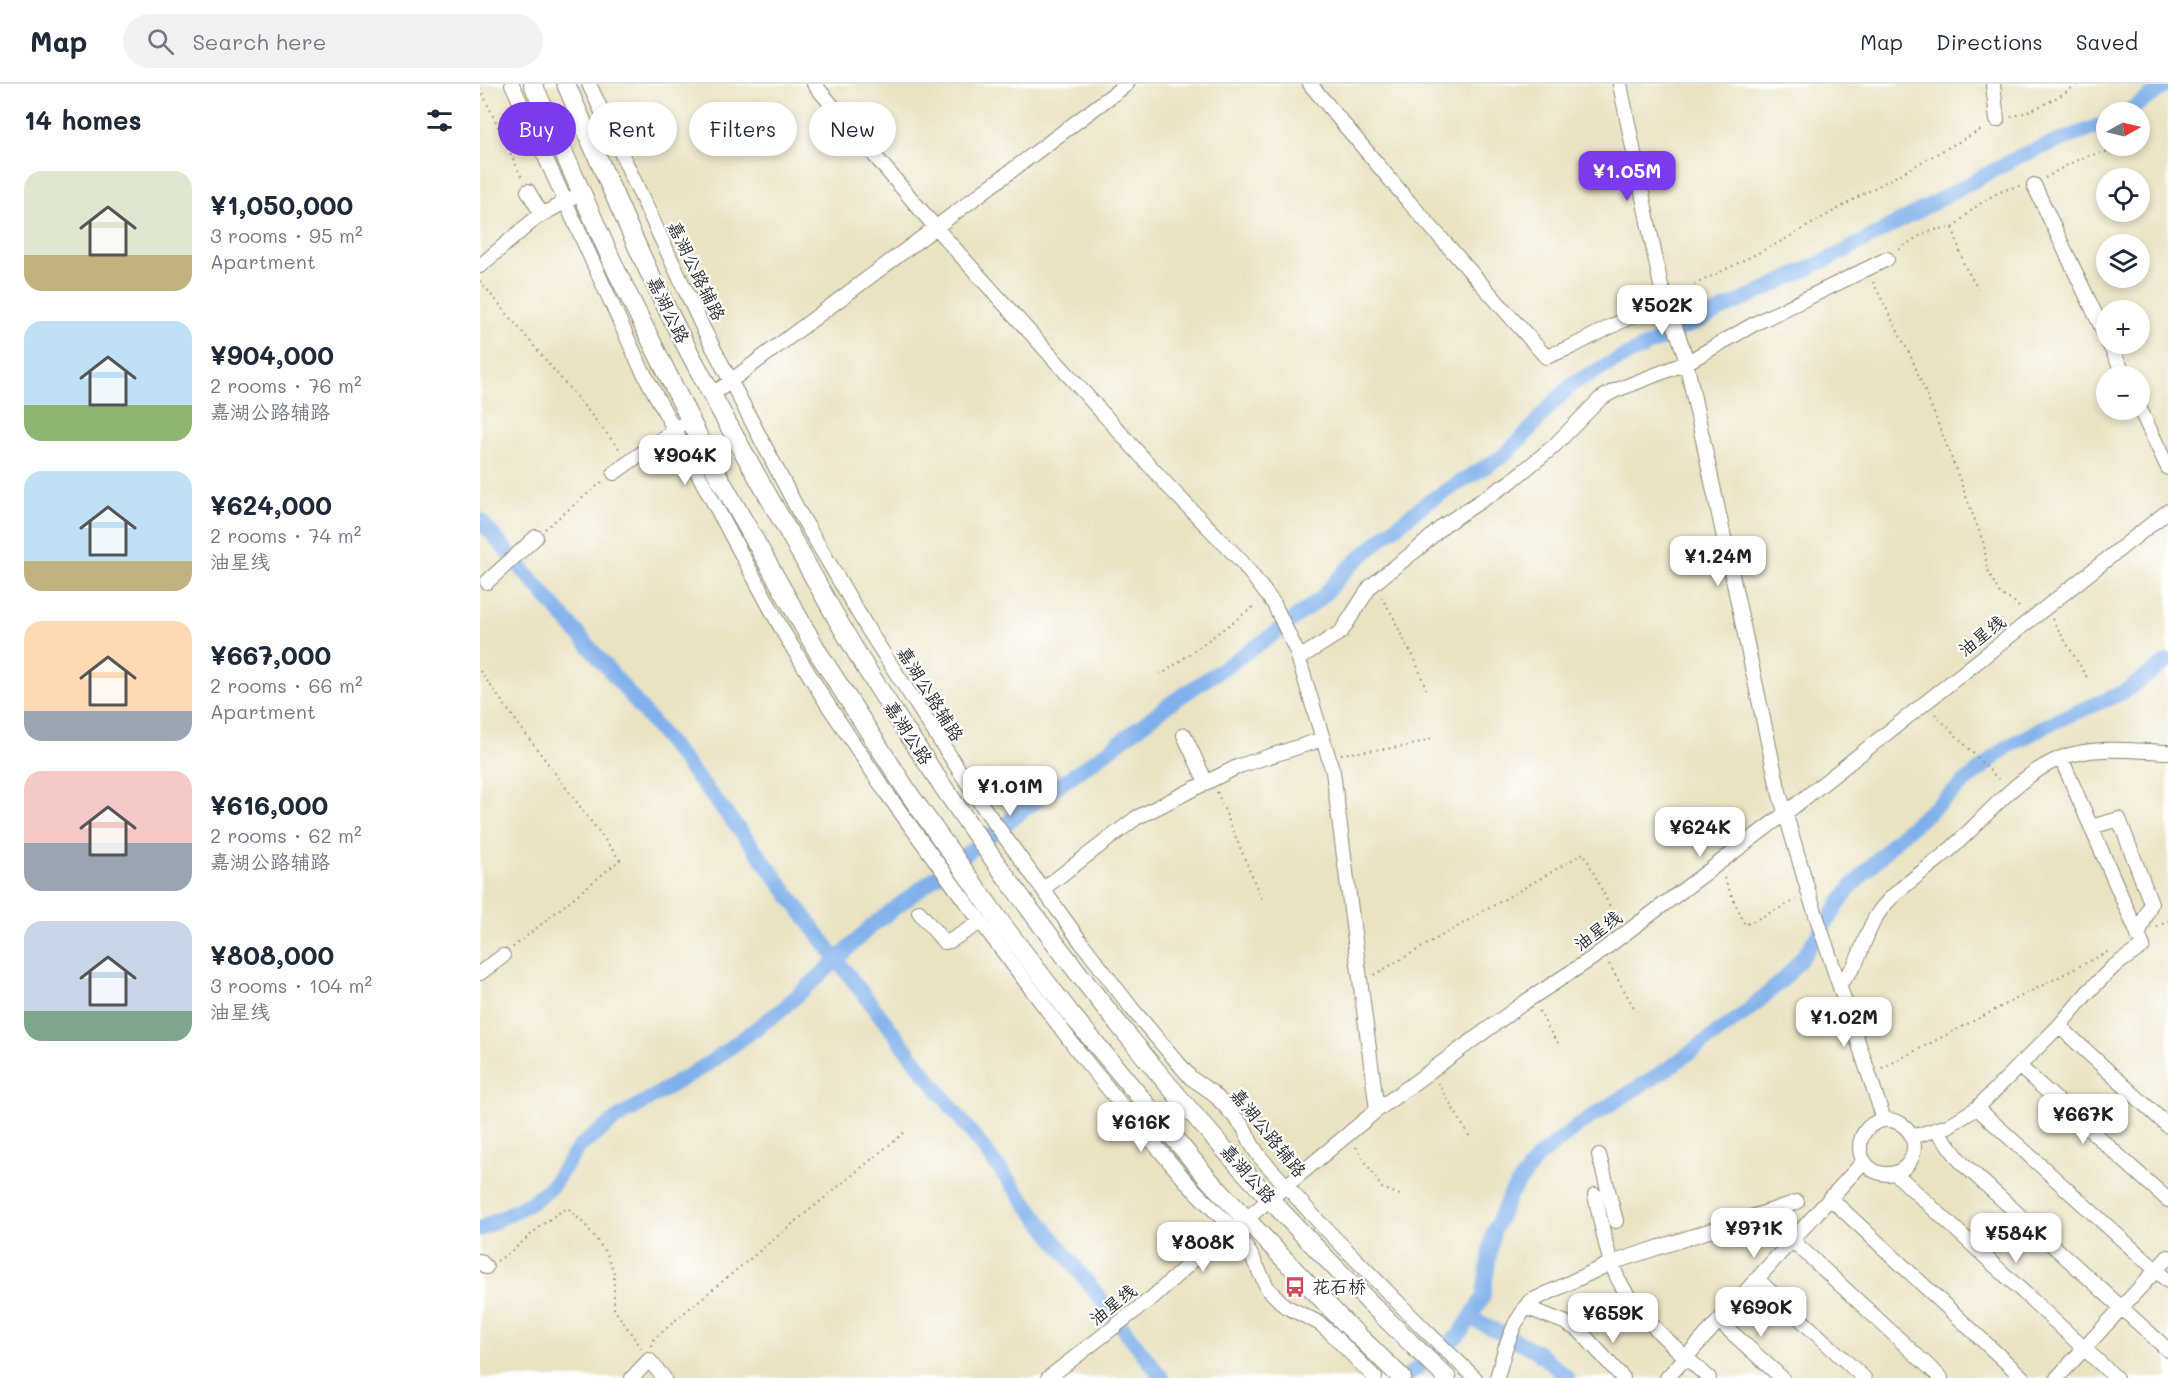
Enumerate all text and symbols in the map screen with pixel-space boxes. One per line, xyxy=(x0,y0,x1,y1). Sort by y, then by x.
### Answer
search box xyxy=(123,14,543,68)
text: Map xyxy=(30,23,87,59)
icon: search xyxy=(144,25,177,58)
text: Search here xyxy=(192,27,326,56)
text: Map xyxy=(1860,28,1903,55)
text: Directions xyxy=(1936,28,2043,55)
text: Saved xyxy=(2076,28,2138,55)
chip: Buy xyxy=(498,102,576,156)
chip: Rent xyxy=(588,102,677,156)
chip: Filters xyxy=(689,102,797,156)
chip: New xyxy=(809,102,896,156)
north arrow xyxy=(2096,102,2150,156)
map controls xyxy=(2096,102,2150,420)
text: 14 homes xyxy=(24,103,142,137)
icon: filters xyxy=(423,104,456,137)
pin: ¥1.05M xyxy=(1578,151,1676,202)
text: ¥1.05M xyxy=(1593,157,1661,183)
button: locate xyxy=(2096,168,2150,222)
text: ¥1,050,000 xyxy=(210,188,353,222)
icon: home xyxy=(72,195,144,267)
street label: 嘉湖公路辅路 xyxy=(663,218,729,324)
text: 3 rooms · 95 m² xyxy=(210,222,362,248)
button: layers xyxy=(2096,234,2150,288)
text: Apartment xyxy=(210,248,316,274)
street label: 嘉湖公路 xyxy=(643,273,693,347)
pin: ¥502K xyxy=(1620,285,1704,336)
text: ¥502K xyxy=(1631,291,1693,317)
button: + xyxy=(2096,300,2150,354)
text: ¥904,000 xyxy=(210,338,334,372)
icon: home xyxy=(72,345,144,417)
button: − xyxy=(2096,366,2150,420)
text: 2 rooms · 76 m² xyxy=(210,372,362,398)
text: 嘉湖公路辅路 xyxy=(210,398,330,424)
pin: ¥904K xyxy=(643,435,727,486)
text: ¥904K xyxy=(653,441,717,467)
text: ¥624,000 xyxy=(210,488,332,522)
icon: home xyxy=(72,495,144,567)
text: 2 rooms · 74 m² xyxy=(210,522,361,548)
pin: ¥1.24M xyxy=(1669,536,1767,587)
text: ¥1.24M xyxy=(1684,542,1752,568)
text: 油星线 xyxy=(210,548,270,574)
street label: 油星线 xyxy=(1953,609,2010,661)
text: ¥667,000 xyxy=(210,638,331,672)
street label: 嘉湖公路辅路 xyxy=(892,642,968,746)
icon: home xyxy=(72,645,144,717)
text: 2 rooms · 66 m² xyxy=(210,672,363,698)
street label: 嘉湖公路 xyxy=(879,697,937,769)
text: Apartment xyxy=(210,698,316,724)
pin: ¥1.01M xyxy=(961,766,1059,817)
text: ¥1.01M xyxy=(977,772,1043,798)
text: ¥616,000 xyxy=(210,788,328,822)
icon: home xyxy=(72,795,144,867)
pin: ¥624K xyxy=(1658,807,1742,858)
text: ¥624K xyxy=(1669,813,1731,839)
text: 2 rooms · 62 m² xyxy=(210,822,362,848)
text: 嘉湖公路辅路 xyxy=(210,848,330,874)
street label: 油星线 xyxy=(1569,905,1626,956)
text: ¥808,000 xyxy=(210,938,334,972)
icon: home xyxy=(72,945,144,1017)
text: 3 rooms · 104 m² xyxy=(210,972,372,998)
pin: ¥1.02M xyxy=(1795,997,1893,1048)
text: 油星线 xyxy=(210,998,270,1024)
text: ¥1.02M xyxy=(1810,1003,1878,1029)
street label: 嘉湖公路辅路 xyxy=(1226,1084,1310,1182)
pin: ¥667K xyxy=(2041,1094,2125,1145)
text: ¥667K xyxy=(2052,1100,2114,1126)
pin: ¥616K xyxy=(1099,1102,1183,1153)
text: ¥616K xyxy=(1111,1108,1171,1134)
street label: 嘉湖公路 xyxy=(1216,1140,1280,1208)
pin: ¥971K xyxy=(1712,1208,1796,1259)
pin: ¥584K xyxy=(1974,1213,2058,1264)
text: ¥971K xyxy=(1725,1214,1783,1240)
text: ¥584K xyxy=(1984,1219,2048,1245)
pin: ¥808K xyxy=(1161,1222,1245,1273)
text: ¥808K xyxy=(1171,1228,1235,1254)
place label: 花石桥 xyxy=(1312,1274,1366,1298)
bus stop icon: 花石桥 xyxy=(1283,1275,1307,1299)
street label: 油星线 xyxy=(1084,1278,1141,1330)
pin: ¥690K xyxy=(1719,1287,1803,1338)
pin: ¥659K xyxy=(1571,1293,1655,1344)
text: ¥690K xyxy=(1729,1293,1793,1319)
text: ¥659K xyxy=(1582,1299,1644,1325)

